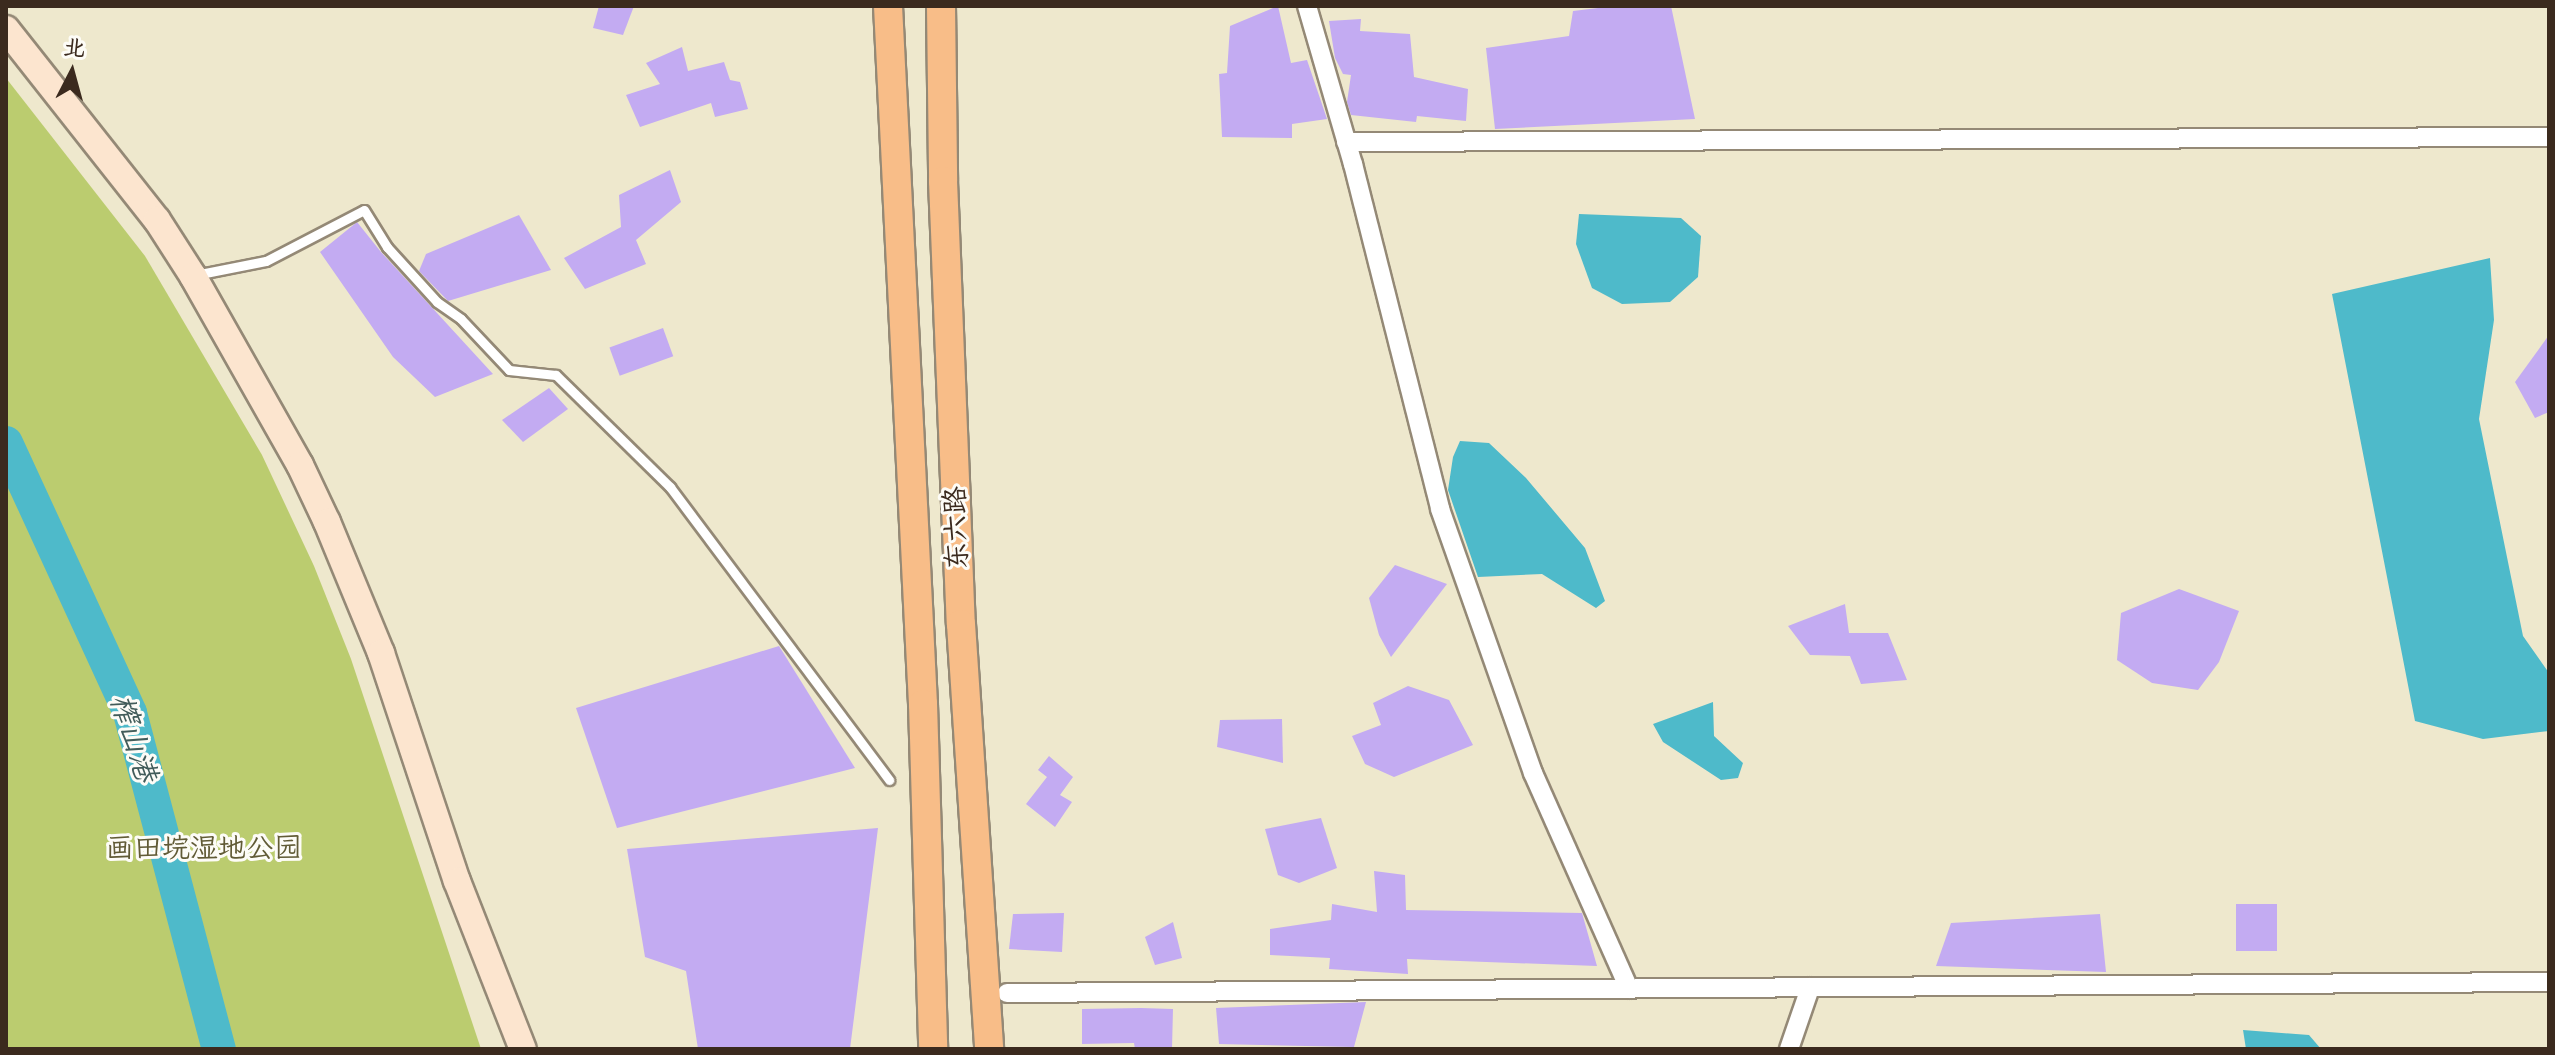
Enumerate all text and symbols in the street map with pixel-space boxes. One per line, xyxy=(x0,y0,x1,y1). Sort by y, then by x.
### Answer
north arrow xyxy=(32,32,112,112)
text: 北 xyxy=(62,33,87,63)
street label: 东六路 xyxy=(939,485,975,571)
water label: 榨山港 xyxy=(102,690,164,786)
park label: 画田垸湿地公园 xyxy=(106,832,302,866)

